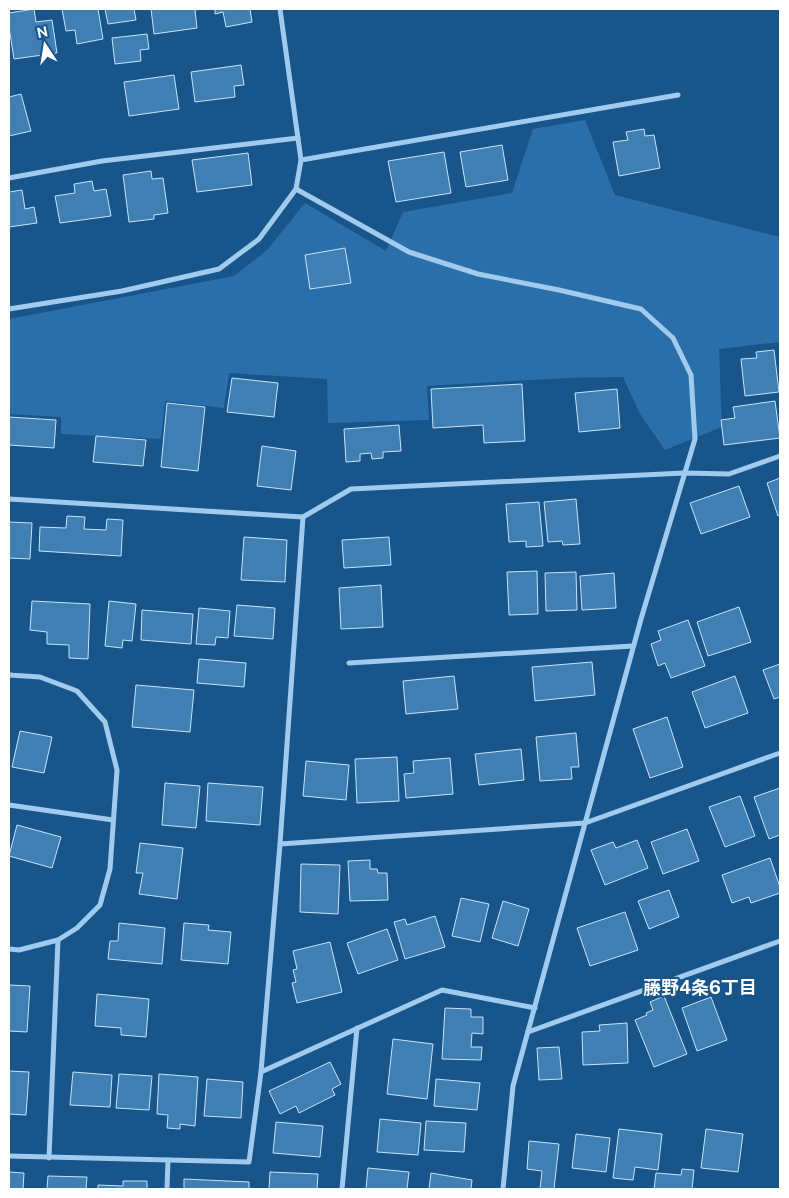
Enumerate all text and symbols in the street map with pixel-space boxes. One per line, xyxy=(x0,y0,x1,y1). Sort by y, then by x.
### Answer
north arrow xyxy=(20,20,70,70)
text: N xyxy=(35,23,49,41)
district label: 藤野4条6丁目 xyxy=(643,977,757,998)

